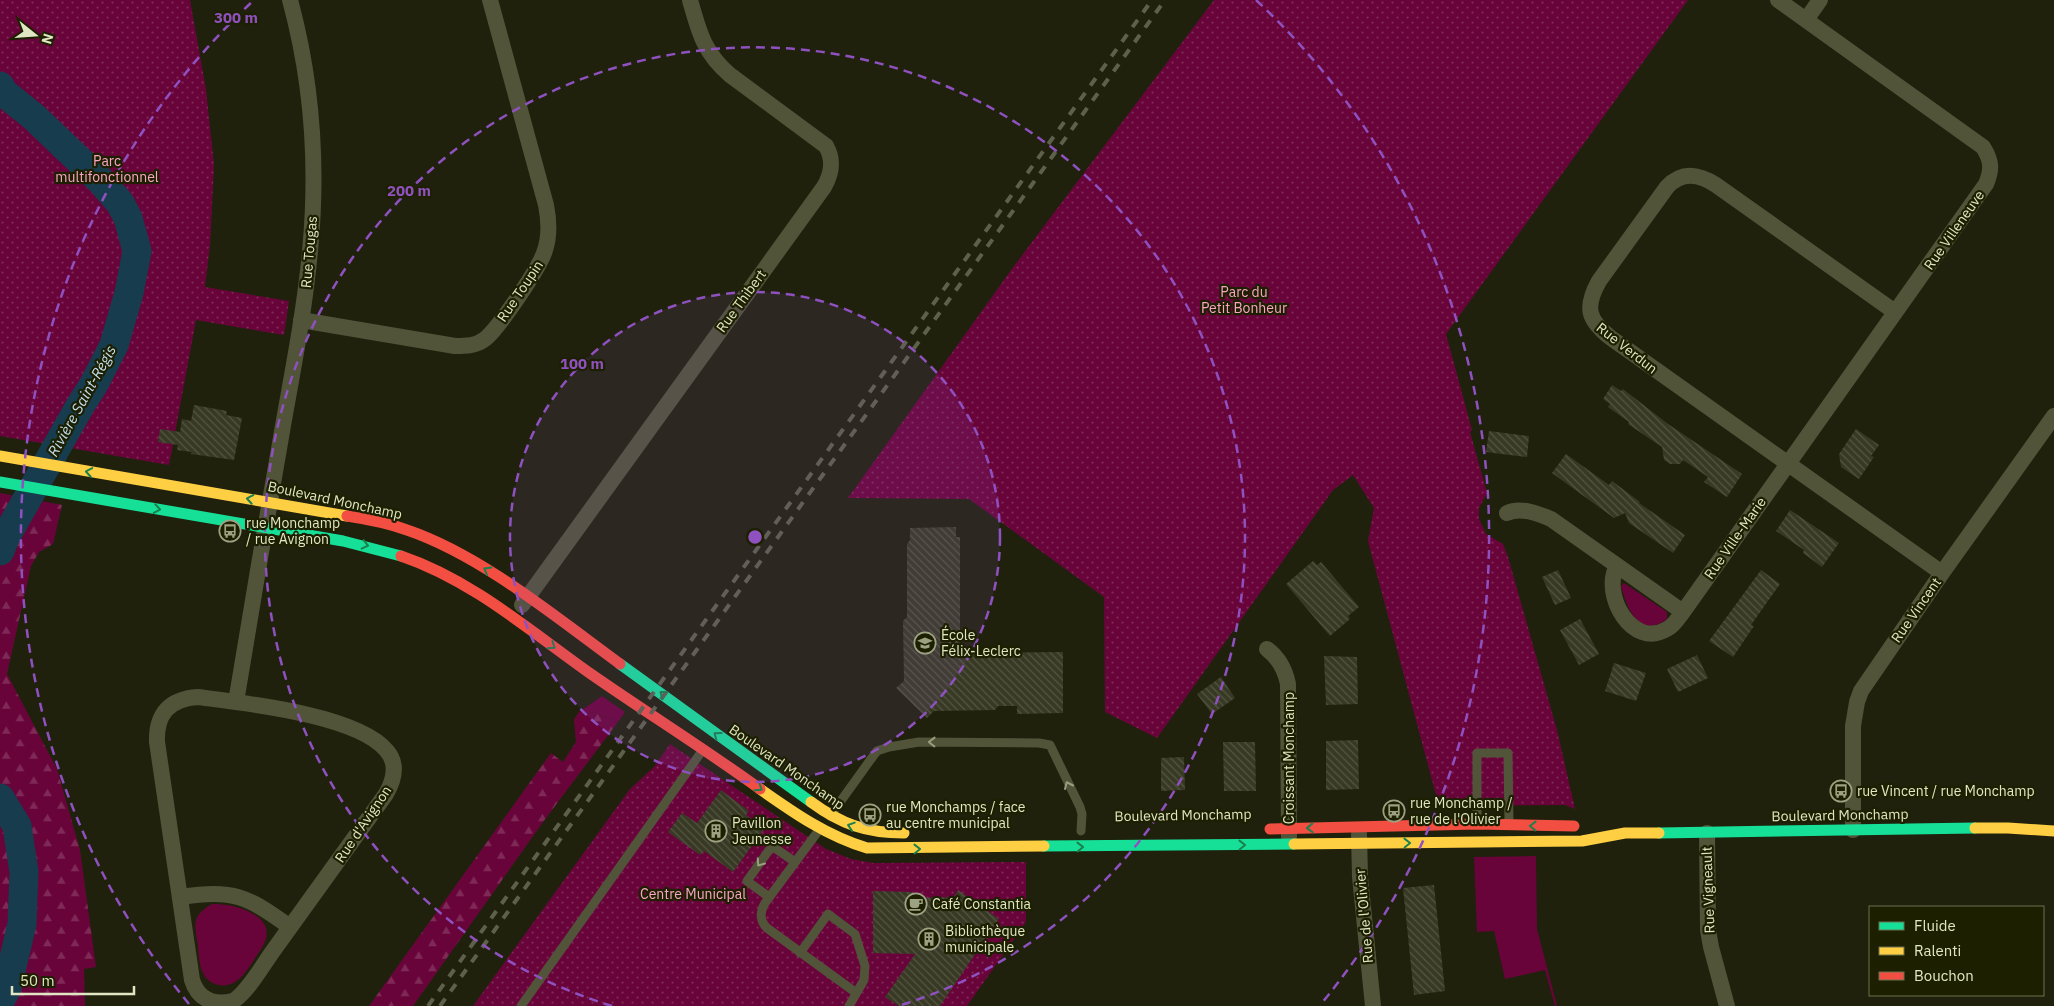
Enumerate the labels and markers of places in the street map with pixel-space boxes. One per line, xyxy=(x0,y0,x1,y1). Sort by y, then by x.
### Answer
place label: rue Monchamp / rue Avignon xyxy=(246,514,340,548)
bus stop icon: rue Monchamp / rue Avignon xyxy=(218,519,242,543)
centre of rings xyxy=(746,528,764,546)
place label: École Félix-Leclerc xyxy=(941,625,1021,660)
school or university icon: École Félix-Leclerc xyxy=(913,631,937,655)
bus stop icon: rue Vincent / rue Monchamp xyxy=(1829,779,1853,803)
place label: rue Vincent / rue Monchamp xyxy=(1857,782,2035,800)
place label: rue Monchamp / rue de l'Olivier xyxy=(1410,794,1513,828)
place label: rue Monchamps / face au centre municipal xyxy=(886,798,1026,832)
bus stop icon: rue Monchamp / rue de l'Olivier xyxy=(1382,799,1406,823)
bus stop icon: rue Monchamps / face au centre municipal xyxy=(858,803,882,827)
place label: Pavillon Jeunesse xyxy=(732,814,792,848)
building icon: Pavillon Jeunesse xyxy=(704,819,728,843)
cafe icon: Café Constantia xyxy=(904,892,928,916)
place label: Café Constantia xyxy=(932,895,1032,913)
place label: Bibliothèque municipale xyxy=(945,922,1026,956)
building icon: Bibliothèque municipale xyxy=(917,927,941,951)

